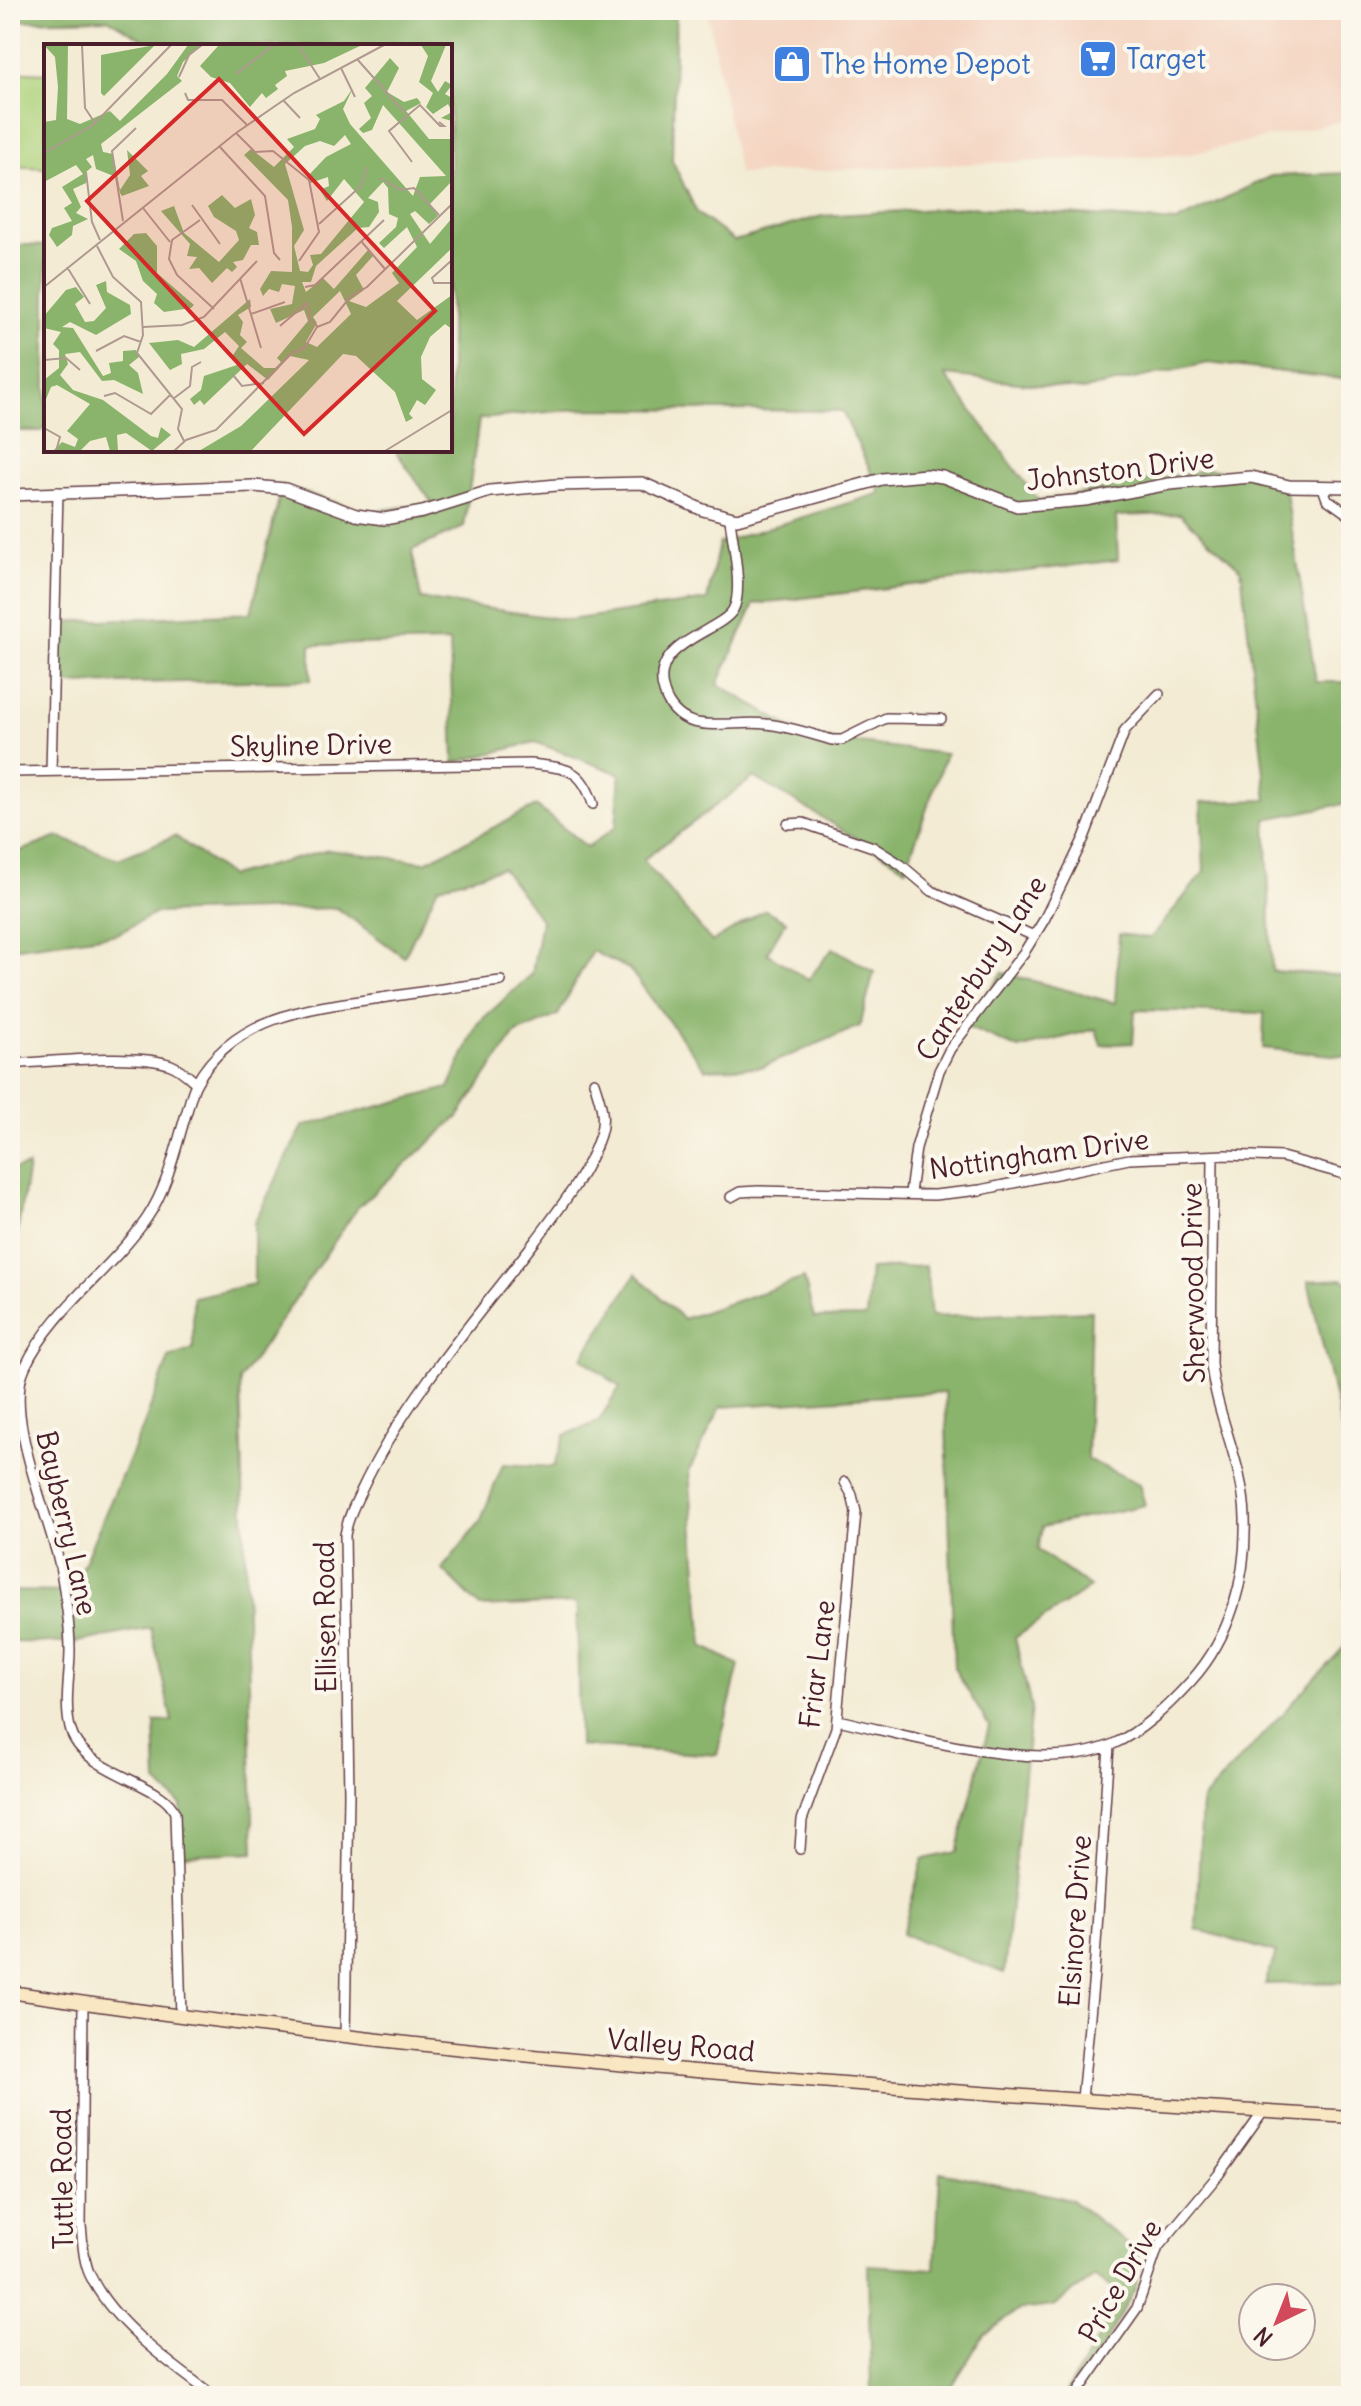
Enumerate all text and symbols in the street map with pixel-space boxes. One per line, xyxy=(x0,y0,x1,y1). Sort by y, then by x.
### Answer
supermarket icon: Target xyxy=(1077,38,1119,80)
place label: Target xyxy=(1126,41,1206,77)
shop icon: The Home Depot xyxy=(771,43,813,85)
inset map xyxy=(44,44,452,452)
place label: The Home Depot xyxy=(820,46,1031,82)
street label: Johnston Drive xyxy=(1024,440,1216,498)
street label: Skyline Drive xyxy=(229,726,393,764)
street label: Canterbury Lane xyxy=(908,868,1054,1068)
street label: Nottingham Drive xyxy=(927,1121,1151,1187)
street label: Sherwood Drive xyxy=(1173,1182,1213,1384)
street label: Bayberry Lane xyxy=(28,1427,106,1619)
street label: Ellisen Road xyxy=(306,1541,344,1693)
street label: Friar Lane xyxy=(791,1598,843,1730)
street label: Elsinore Drive xyxy=(1051,1834,1099,2008)
street label: Valley Road xyxy=(606,2021,756,2069)
street label: Tuttle Road xyxy=(43,2108,81,2250)
street label: Price Drive xyxy=(1070,2213,1170,2349)
north arrow xyxy=(1237,2282,1317,2362)
text: N xyxy=(1248,2321,1278,2352)

